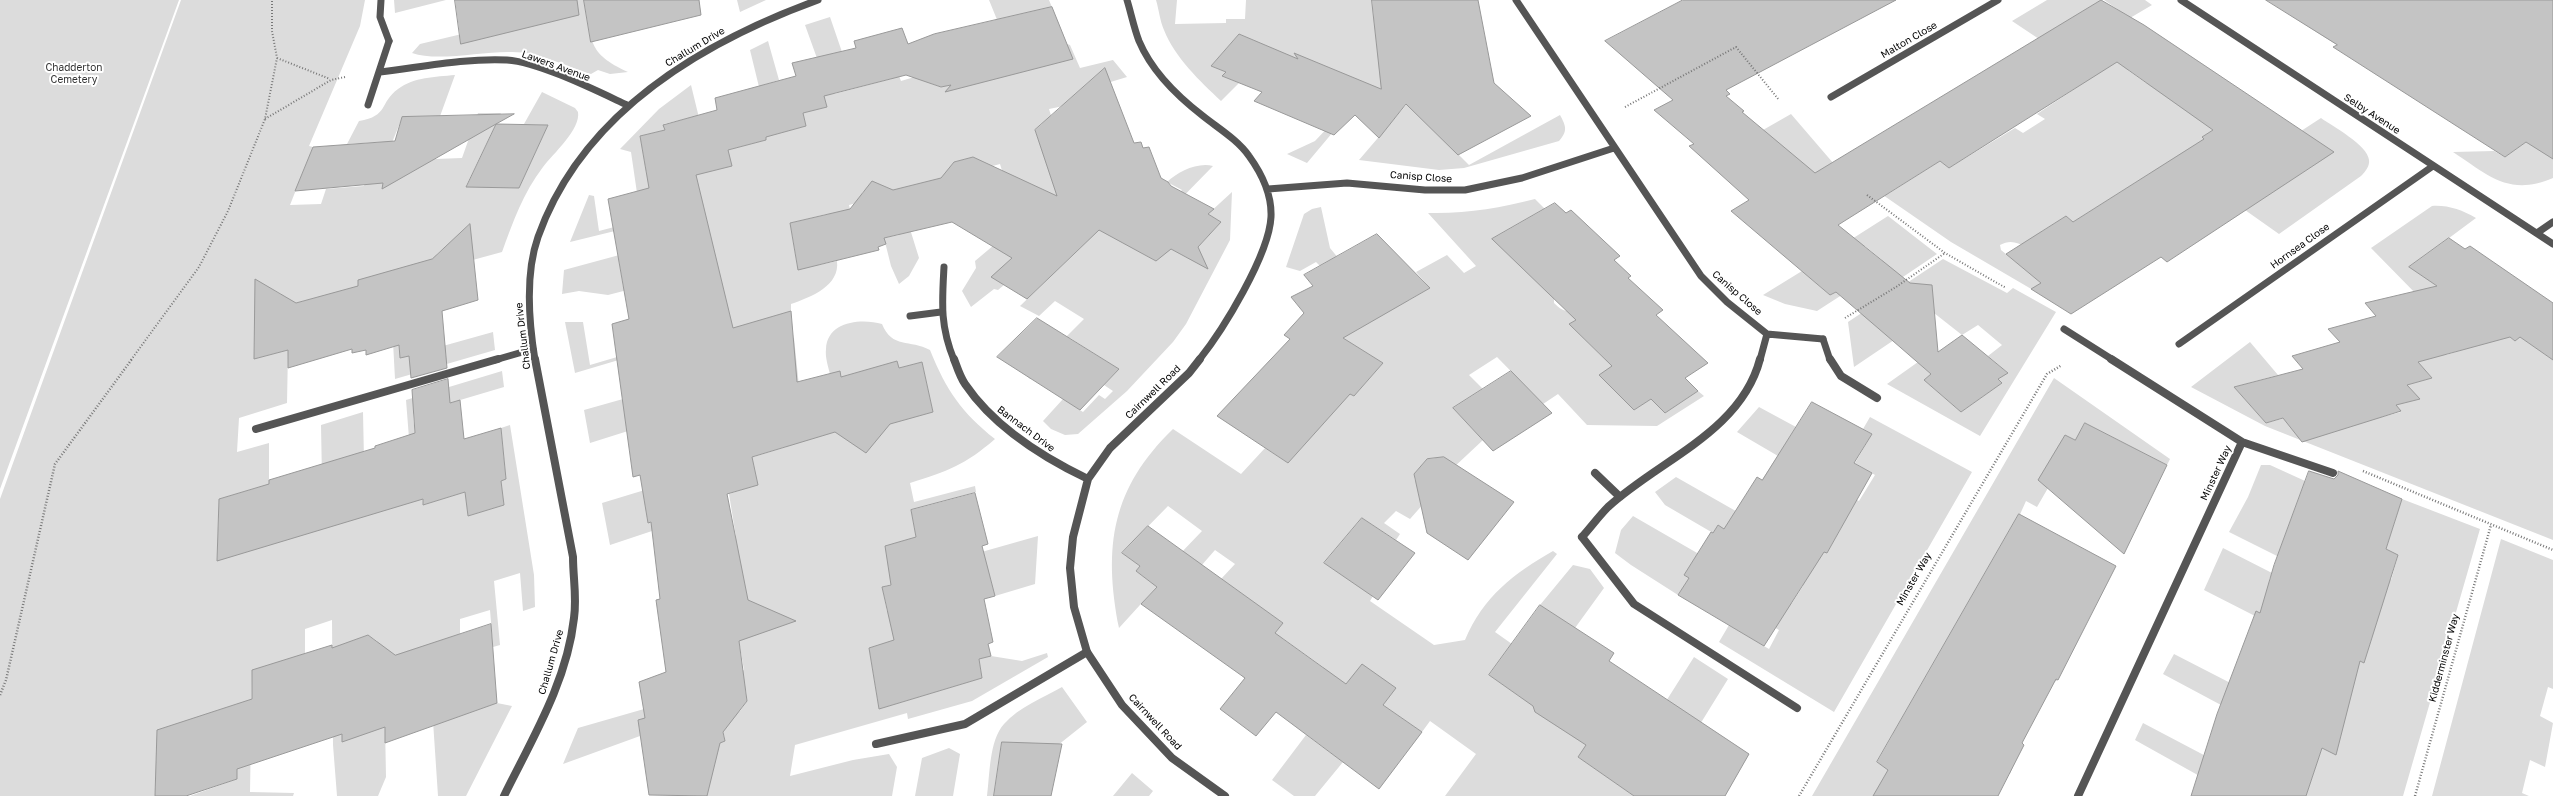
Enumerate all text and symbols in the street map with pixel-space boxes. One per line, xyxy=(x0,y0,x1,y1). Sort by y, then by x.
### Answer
street label: Malton Close xyxy=(1879,19,1939,61)
street label: Challum Drive xyxy=(663,25,727,69)
street label: Lawers Avenue xyxy=(520,48,592,84)
park label: Chadderton Cemetery xyxy=(46,62,102,86)
street label: Selby Avenue xyxy=(2342,91,2402,137)
street label: Canisp Close xyxy=(1390,169,1452,185)
street label: Hornsea Close xyxy=(2268,221,2332,271)
street label: Canisp Close xyxy=(1710,268,1764,318)
street label: Challum Drive xyxy=(513,302,533,370)
street label: Cairnwell Road xyxy=(1123,363,1183,421)
street label: Bannach Drive xyxy=(995,403,1057,455)
street label: Minster Way xyxy=(2198,444,2234,502)
street label: Minster Way xyxy=(1894,550,1934,608)
street label: Kidderminster Way xyxy=(2426,612,2462,704)
street label: Challum Drive xyxy=(536,628,566,696)
street label: Cairnwell Road xyxy=(1126,691,1184,753)

